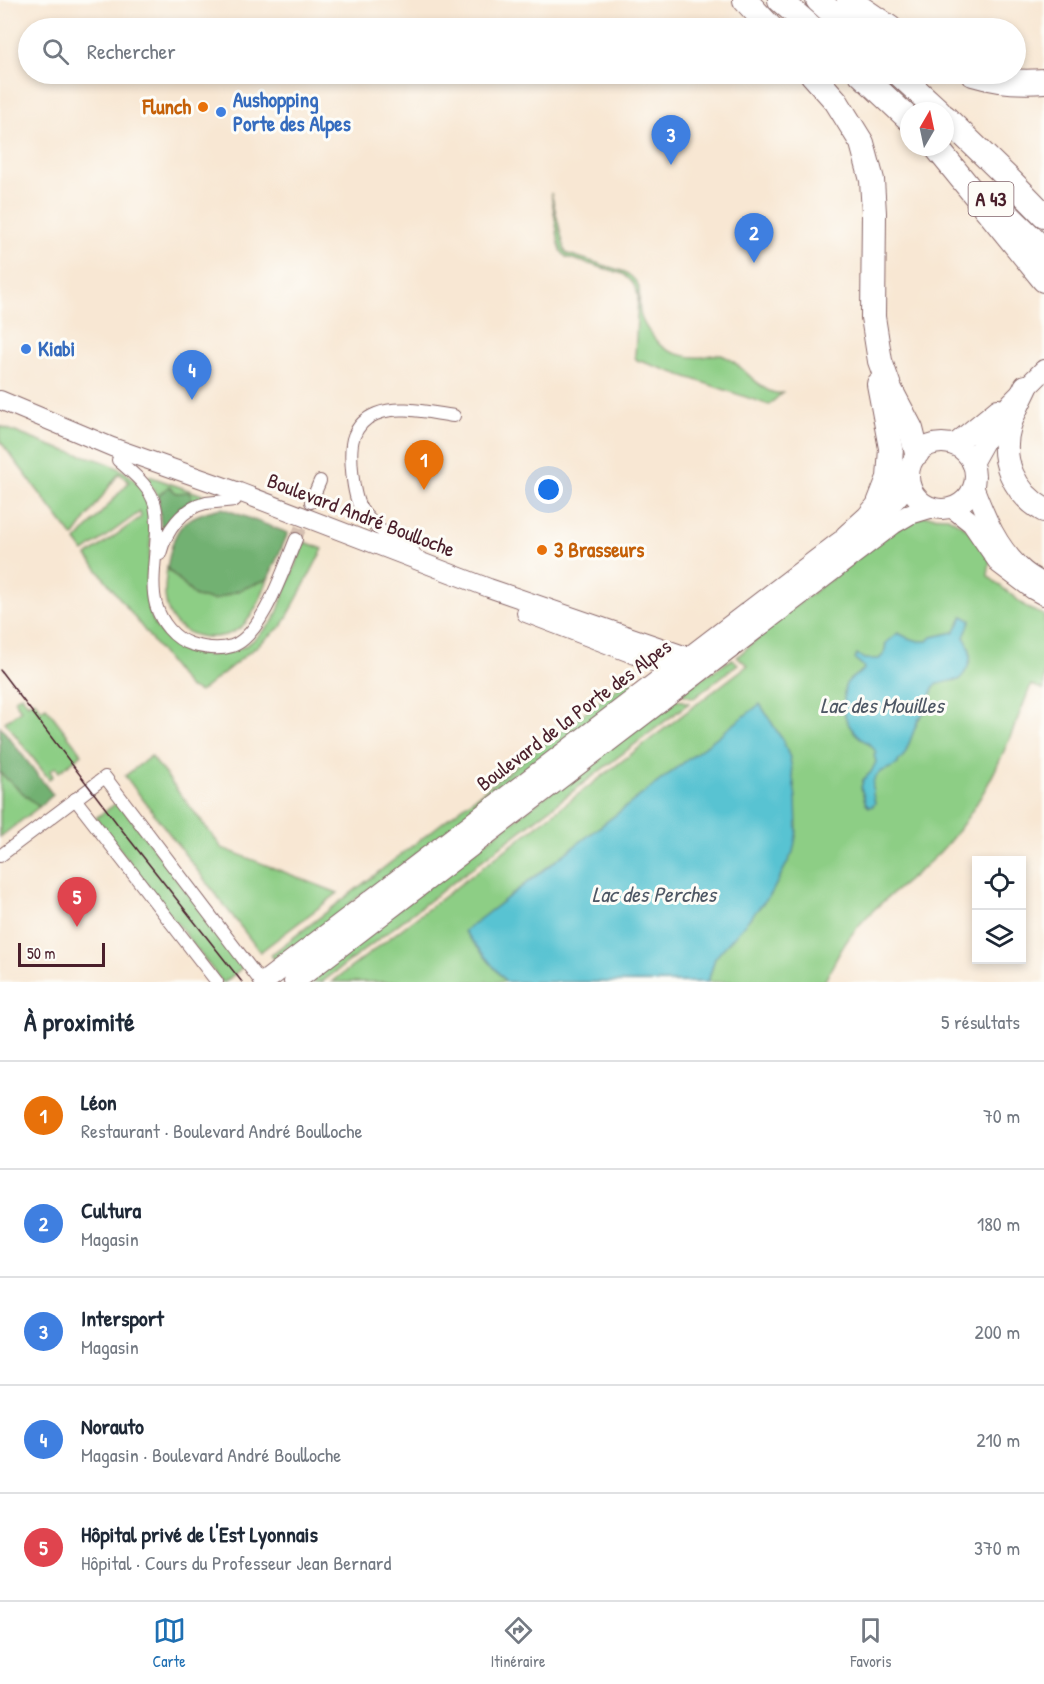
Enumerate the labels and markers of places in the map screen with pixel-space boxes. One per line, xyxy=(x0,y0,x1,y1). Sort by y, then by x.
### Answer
place label: Aushopping Porte des Alpes xyxy=(233,85,351,139)
place label: Flunch xyxy=(142,92,191,121)
marker: Flunch xyxy=(196,100,210,114)
marker: Aushopping Porte des Alpes xyxy=(214,105,228,119)
pin: 3 xyxy=(652,116,690,165)
pin: 2 xyxy=(734,214,774,263)
place label: Kiabi xyxy=(38,334,75,363)
marker: Kiabi xyxy=(19,342,33,356)
pin: 4 xyxy=(172,350,212,400)
pin: 1 xyxy=(404,440,444,490)
place label: 3 Brasseurs xyxy=(554,535,644,564)
marker: 3 Brasseurs xyxy=(535,543,549,557)
pin: 5 xyxy=(58,878,97,927)

